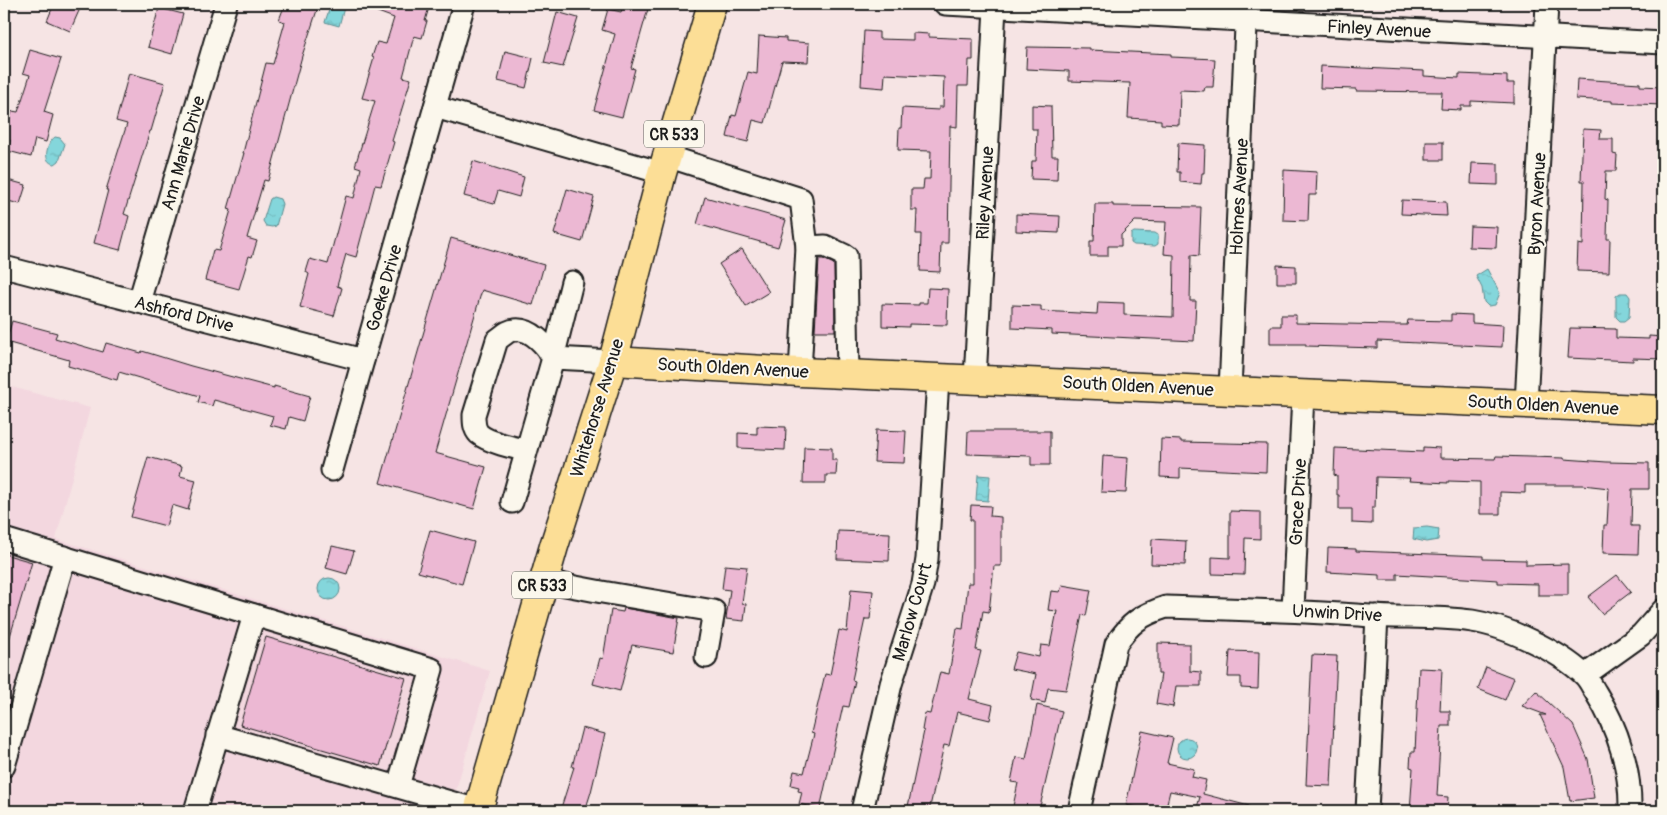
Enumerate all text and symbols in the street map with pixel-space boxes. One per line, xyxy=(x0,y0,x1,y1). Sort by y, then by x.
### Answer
street label: Finley Avenue xyxy=(1326,15,1432,44)
street label: Ann Marie Drive xyxy=(156,93,211,213)
road number: CR 533 xyxy=(644,120,704,148)
street label: Holmes Avenue xyxy=(1225,138,1254,256)
street label: Riley Avenue xyxy=(972,146,999,240)
street label: Byron Avenue xyxy=(1523,152,1552,256)
street label: Goeke Drive xyxy=(361,242,408,334)
street label: Ashford Drive xyxy=(132,291,236,338)
street label: Whitehorse Avenue xyxy=(565,336,630,480)
street label: South Olden Avenue xyxy=(657,353,809,384)
street label: South Olden Avenue xyxy=(1062,371,1214,402)
street label: South Olden Avenue xyxy=(1467,390,1619,421)
street label: Grace Drive xyxy=(1285,458,1312,546)
street label: Marlow Court xyxy=(887,560,938,664)
road number: CR 533 xyxy=(512,572,572,598)
street label: Unwin Drive xyxy=(1292,600,1383,627)

